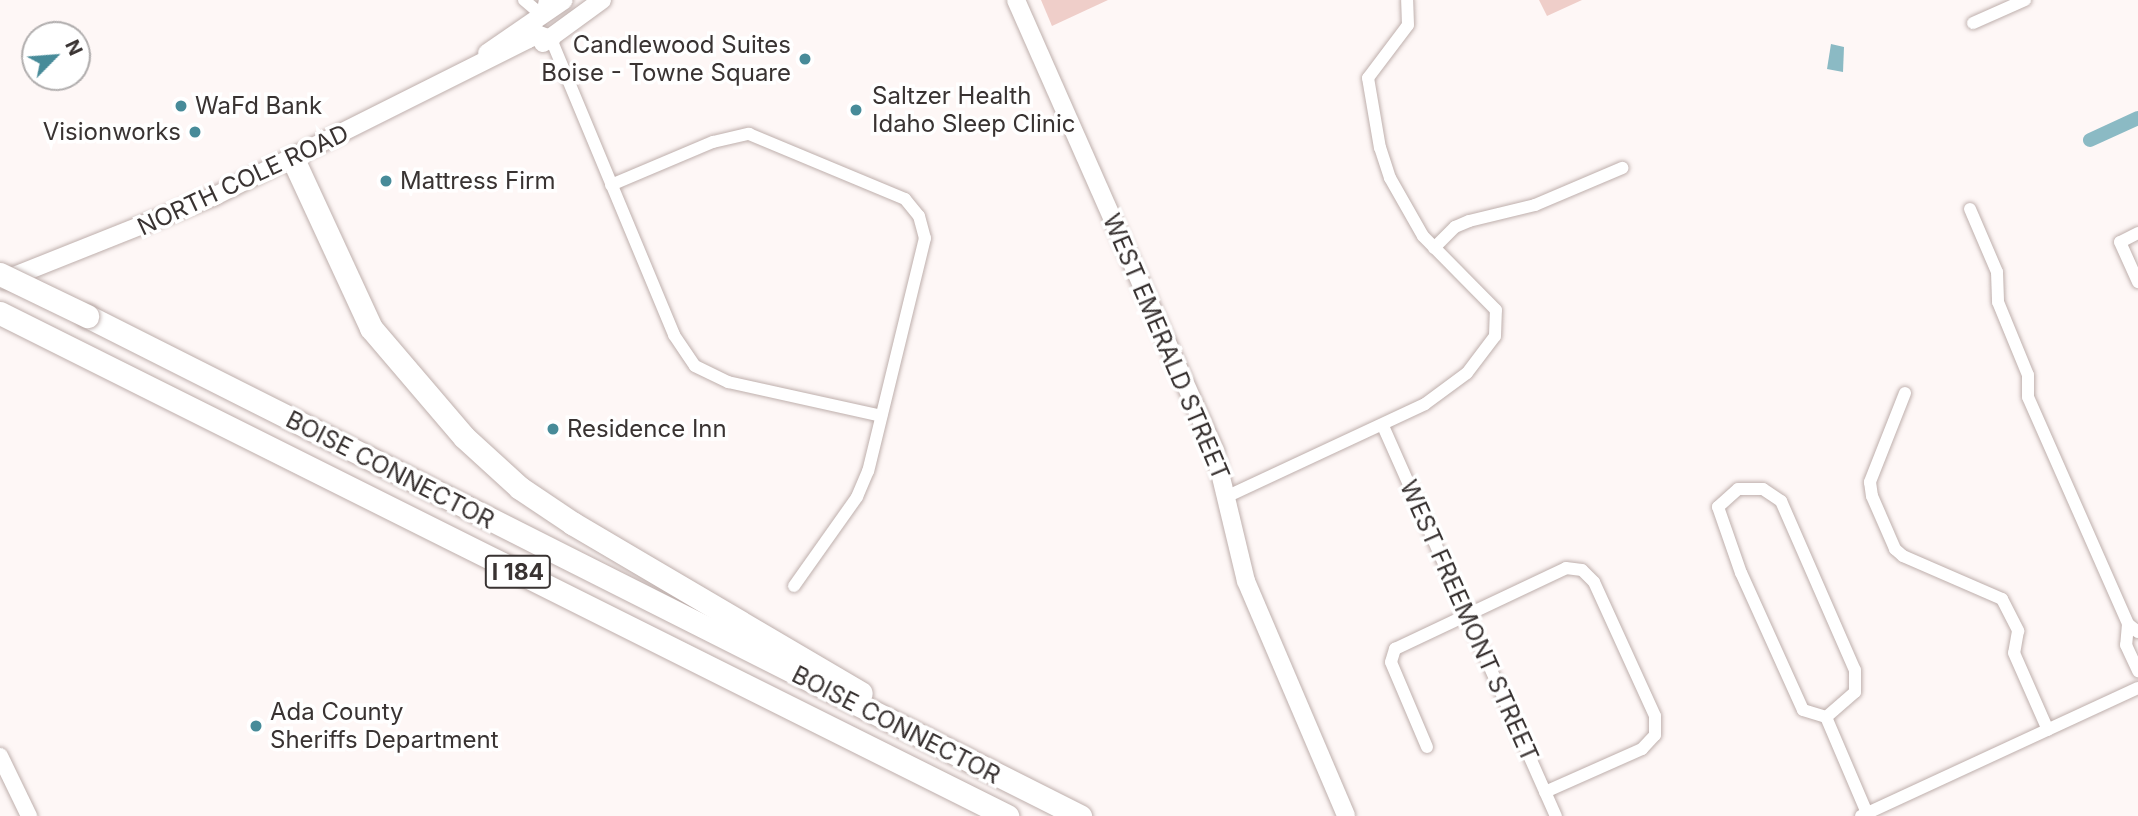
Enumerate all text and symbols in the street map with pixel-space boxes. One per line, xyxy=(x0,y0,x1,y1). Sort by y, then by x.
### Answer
north arrow xyxy=(21,21,91,91)
place label: Candlewood Suites Boise - Towne Square xyxy=(541,31,791,87)
text: N xyxy=(60,36,87,59)
marker: Candlewood Suites Boise - Towne Square xyxy=(797,51,813,67)
place label: Saltzer Health Idaho Sleep Clinic xyxy=(872,82,1075,138)
place label: WaFd Bank xyxy=(195,92,322,120)
marker: WaFd Bank xyxy=(173,98,189,114)
marker: Saltzer Health Idaho Sleep Clinic xyxy=(846,100,866,120)
place label: Visionworks xyxy=(43,118,181,146)
street label: NORTH COLE ROAD xyxy=(133,118,353,242)
marker: Visionworks xyxy=(187,124,203,140)
place label: Mattress Firm xyxy=(400,167,555,195)
marker: Mattress Firm xyxy=(378,173,394,189)
street label: WEST EMERALD STREET xyxy=(1097,209,1235,485)
street label: BOISE CONNECTOR xyxy=(281,405,499,535)
place label: Residence Inn xyxy=(567,415,727,443)
marker: Residence Inn xyxy=(545,421,561,437)
street label: WEST FREEMONT STREET xyxy=(1394,476,1544,766)
road number: I 184 xyxy=(485,552,551,592)
street label: BOISE CONNECTOR xyxy=(787,660,1005,790)
place label: Ada County Sheriffs Department xyxy=(270,698,499,754)
marker: Ada County Sheriffs Department xyxy=(248,718,264,734)

